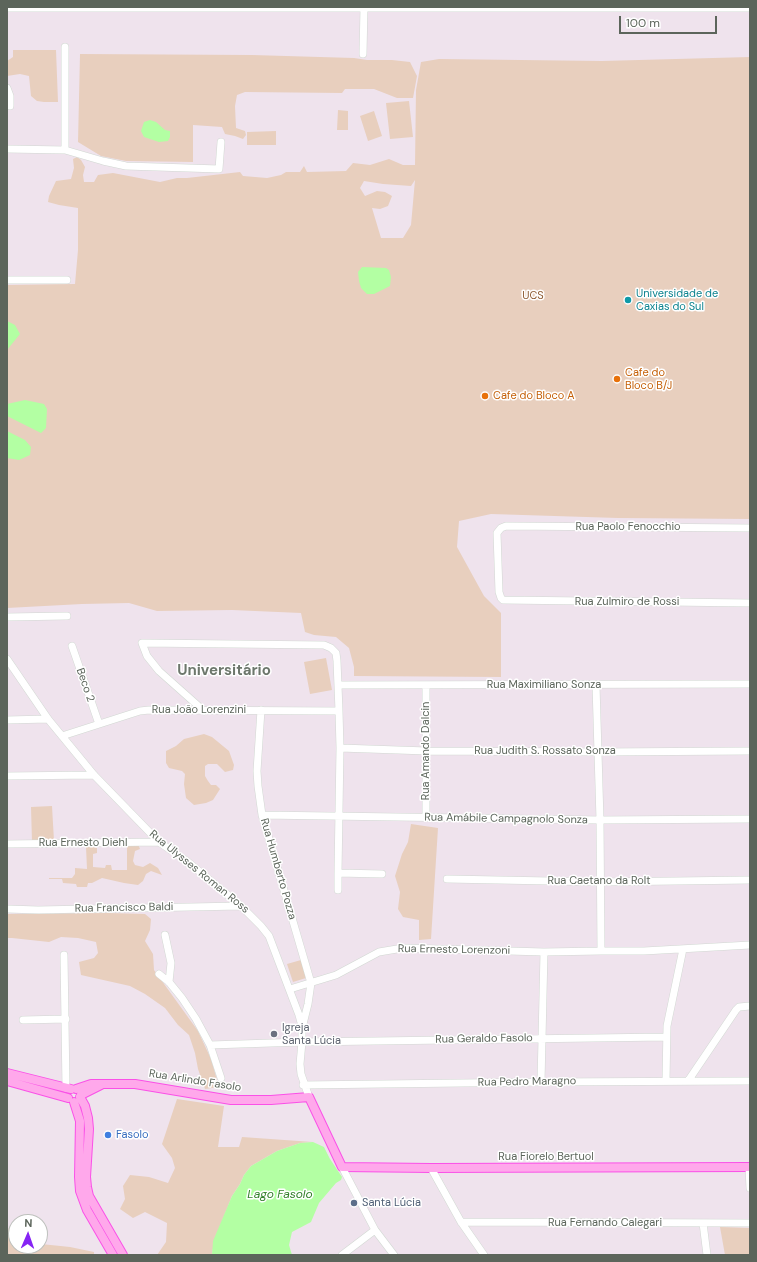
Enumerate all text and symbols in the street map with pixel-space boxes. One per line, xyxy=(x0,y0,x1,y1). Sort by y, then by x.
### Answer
scale bar xyxy=(621,8,719,34)
text: 100 m xyxy=(626,15,660,31)
place label: Universidade de Caxias do Sul xyxy=(636,287,718,313)
park label: UCS xyxy=(522,289,544,303)
marker: Universidade de Caxias do Sul xyxy=(623,295,633,305)
place label: Cafe do Bloco B/J xyxy=(625,366,672,392)
marker: Cafe do Bloco B/J xyxy=(612,374,622,384)
place label: Cafe do Bloco A xyxy=(493,389,575,403)
marker: Cafe do Bloco A xyxy=(480,391,490,401)
street label: Rua Paolo Fenocchio xyxy=(575,520,681,534)
street label: Rua Zulmiro de Rossi xyxy=(575,595,679,609)
district label: Universitário xyxy=(177,662,271,680)
street label: Beco 2 xyxy=(73,666,97,704)
street label: Rua Maximiliano Sonza xyxy=(487,678,601,692)
street label: Rua Amando Dalcin xyxy=(419,702,433,800)
street label: Rua João Lorenzini xyxy=(152,703,246,717)
street label: Rua Judith S. Rossato Sonza xyxy=(474,744,616,758)
street label: Rua Amábile Campagnolo Sonza xyxy=(424,811,588,827)
street label: Rua Humberto Pozza xyxy=(257,817,299,921)
street label: Rua Ulysses Roman Ross xyxy=(146,828,252,916)
street label: Rua Ernesto Diehl xyxy=(39,836,127,850)
street label: Rua Caetano da Rolt xyxy=(547,874,651,888)
street label: Rua Francisco Baldi xyxy=(74,901,174,915)
street label: Rua Ernesto Lorenzoni xyxy=(398,942,510,958)
place label: Igreja Santa Lúcia xyxy=(282,1021,341,1047)
marker: Igreja Santa Lúcia xyxy=(269,1029,279,1039)
street label: Rua Geraldo Fasolo xyxy=(435,1032,533,1046)
street label: Rua Arlindo Fasolo xyxy=(148,1067,242,1095)
street label: Rua Pedro Maragno xyxy=(478,1075,576,1089)
place label: Fasolo xyxy=(116,1128,149,1142)
marker: Fasolo xyxy=(103,1130,113,1140)
street label: Rua Fiorelo Bertuol xyxy=(498,1150,594,1164)
water label: Lago Fasolo xyxy=(247,1188,313,1202)
place label: Santa Lúcia xyxy=(362,1196,421,1210)
marker: Santa Lúcia xyxy=(349,1198,359,1208)
north arrow xyxy=(8,1214,48,1254)
text: N xyxy=(24,1216,33,1230)
street label: Rua Fernando Calegari xyxy=(548,1216,662,1230)

